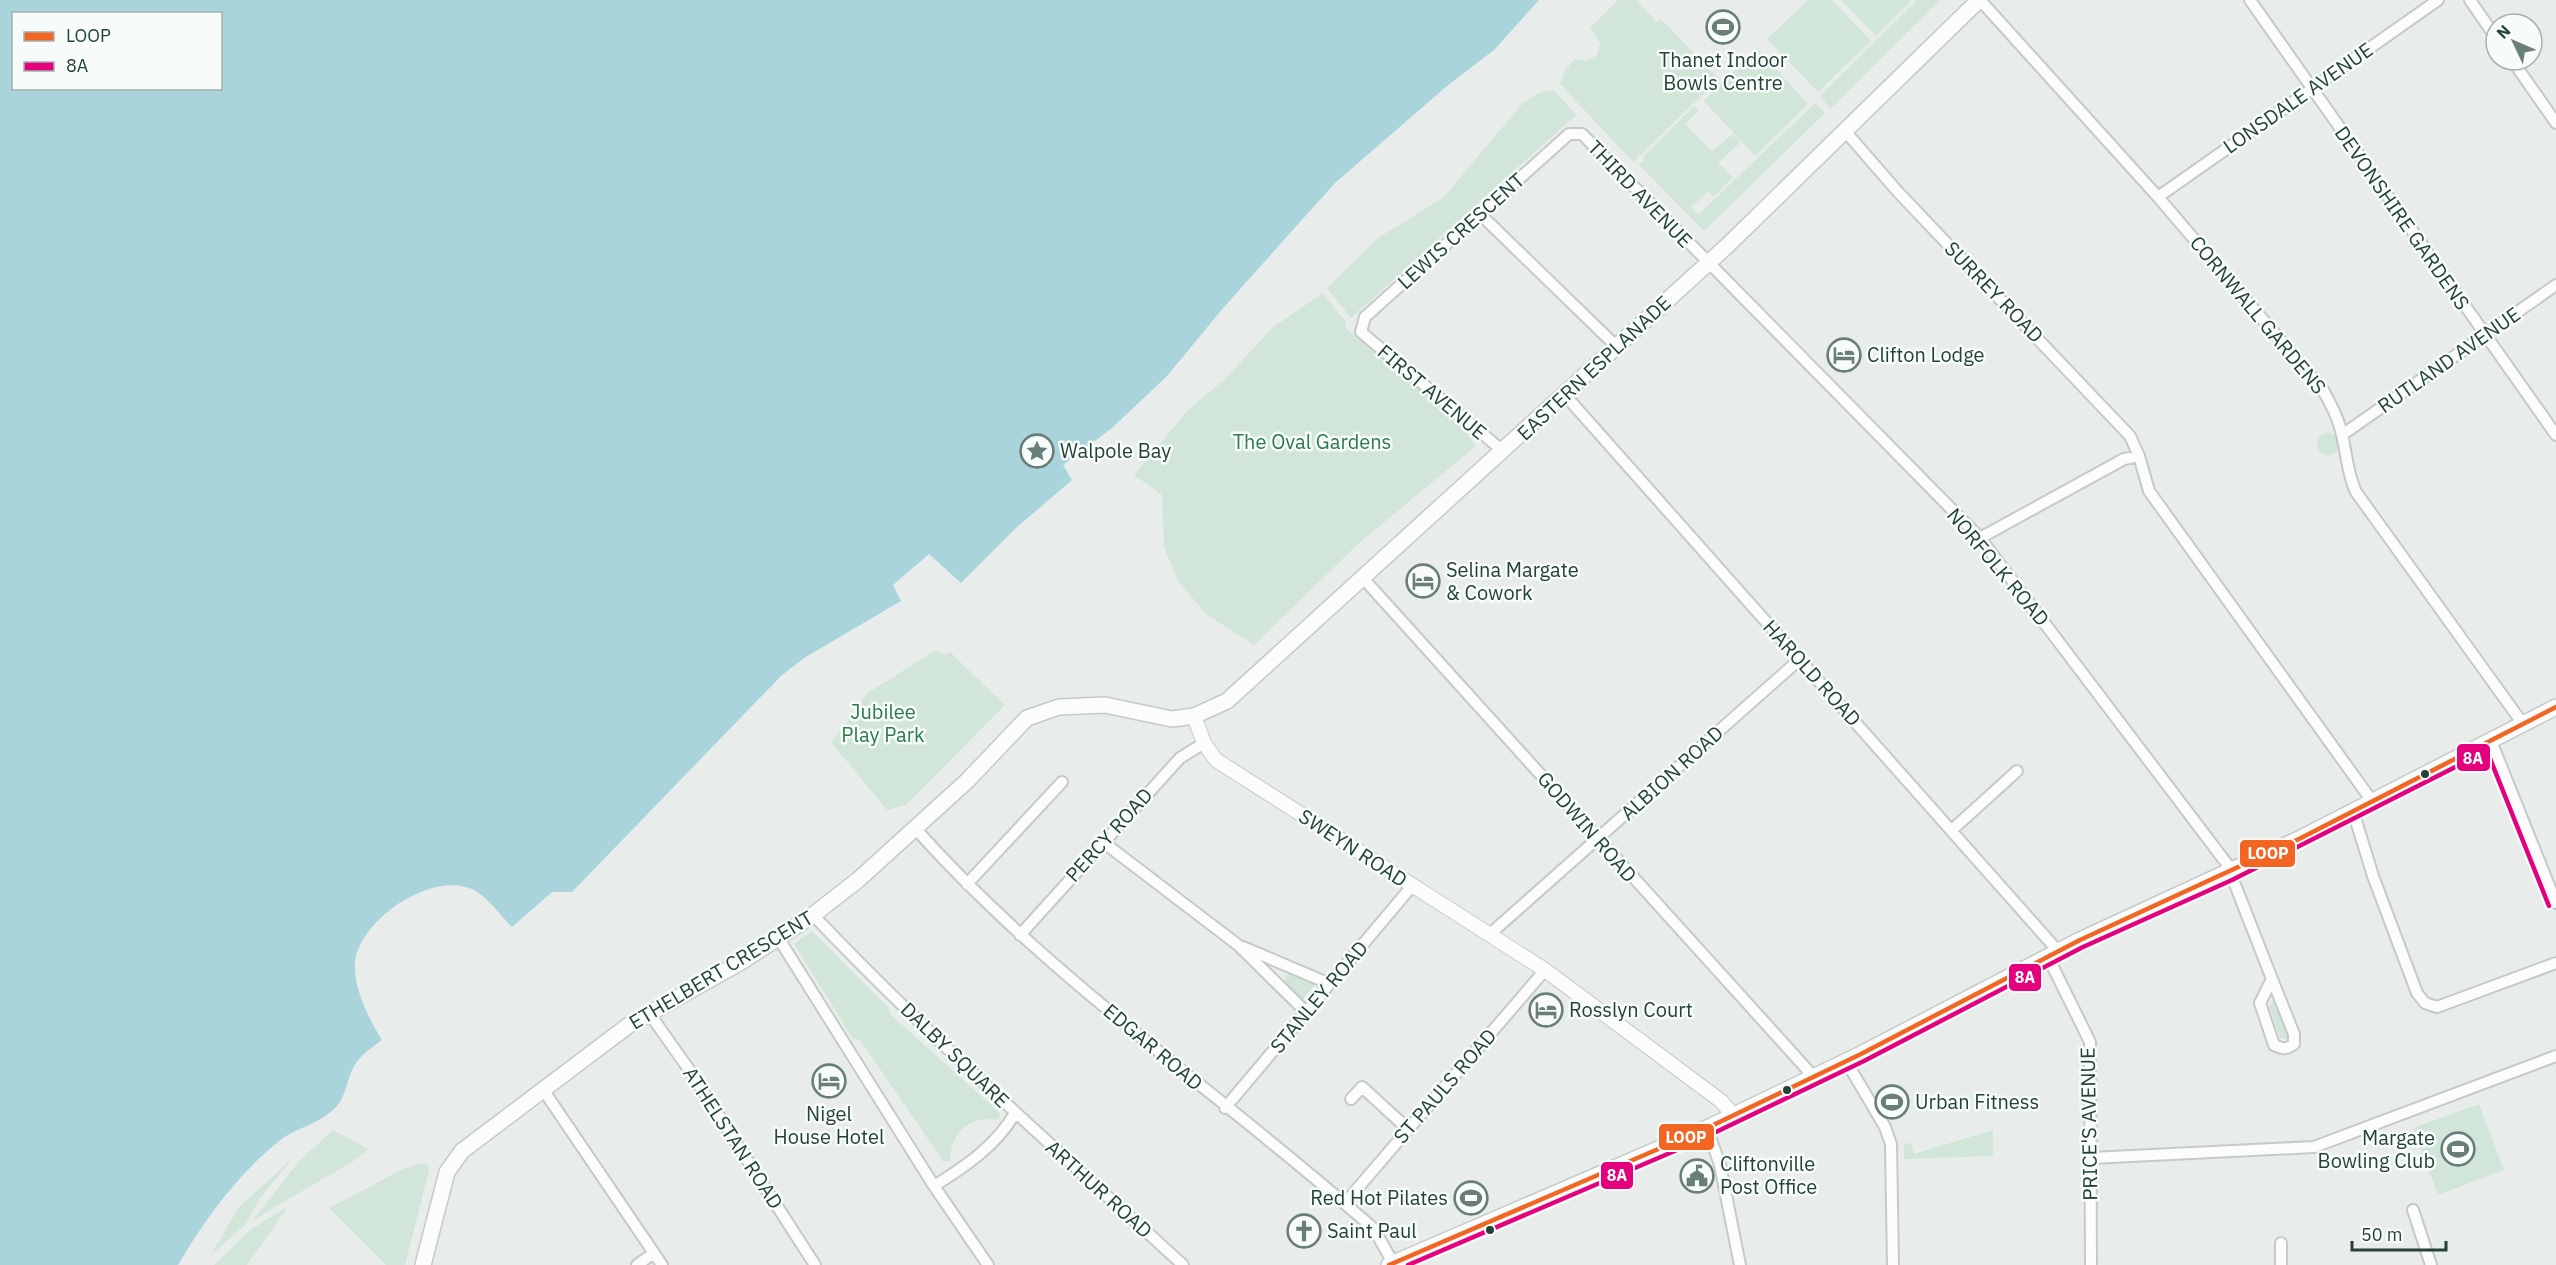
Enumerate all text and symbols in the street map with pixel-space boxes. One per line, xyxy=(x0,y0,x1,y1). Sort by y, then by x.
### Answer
sports icon: Thanet Indoor Bowls Centre xyxy=(1705,9,1741,45)
legend xyxy=(12,12,222,90)
north arrow xyxy=(2484,12,2544,72)
text: N xyxy=(2492,20,2514,43)
text: LOOP xyxy=(66,24,111,47)
street label: LONSDALE AVENUE xyxy=(2217,36,2378,159)
place label: Thanet Indoor Bowls Centre xyxy=(1659,46,1787,96)
text: 8A xyxy=(66,54,89,77)
street label: DEVONSHIRE GARDENS xyxy=(2329,121,2476,315)
street label: THIRD AVENUE xyxy=(1582,134,1699,253)
street label: LEWIS CRESCENT xyxy=(1391,166,1530,295)
street label: CORNWALL GARDENS xyxy=(2184,230,2333,400)
street label: SURREY ROAD xyxy=(1939,235,2050,348)
street label: EASTERN ESPLANADE xyxy=(1511,289,1676,446)
street label: RUTLAND AVENUE xyxy=(2372,300,2525,419)
hotel icon: Clifton Lodge xyxy=(1826,337,1862,373)
street label: FIRST AVENUE xyxy=(1372,338,1493,445)
place label: Clifton Lodge xyxy=(1867,341,1985,368)
park label: The Oval Gardens xyxy=(1233,428,1391,455)
place icon: Walpole Bay xyxy=(1019,433,1055,469)
place label: Walpole Bay xyxy=(1060,437,1171,464)
street label: NORFOLK ROAD xyxy=(1941,502,2056,631)
place label: Selina Margate & Cowork xyxy=(1446,556,1579,606)
hotel icon: Selina Margate & Cowork xyxy=(1405,563,1441,599)
street label: HAROLD ROAD xyxy=(1757,614,1867,732)
park label: Jubilee Play Park xyxy=(841,698,925,748)
street label: ALBION ROAD xyxy=(1614,719,1729,826)
line badge: 8A xyxy=(2456,743,2491,772)
text: 8A xyxy=(2463,748,2483,768)
street label: GODWIN ROAD xyxy=(1532,765,1643,888)
unlabelled marker xyxy=(2419,768,2431,780)
street label: PERCY ROAD xyxy=(1059,782,1158,888)
street label: SWEYN ROAD xyxy=(1294,802,1413,893)
line badge: LOOP xyxy=(2239,839,2296,868)
text: LOOP xyxy=(2247,843,2289,863)
street label: ETHELBERT CRESCENT xyxy=(624,904,818,1035)
street label: STANLEY ROAD xyxy=(1264,935,1374,1059)
line badge: 8A xyxy=(2008,963,2042,992)
text: 8A xyxy=(2015,967,2035,987)
hotel icon: Rosslyn Court xyxy=(1528,992,1564,1028)
street label: DALBY SQUARE xyxy=(895,996,1016,1113)
place label: Rosslyn Court xyxy=(1569,996,1693,1023)
street label: EDGAR ROAD xyxy=(1098,997,1209,1096)
street label: ST PAULS ROAD xyxy=(1387,1023,1502,1149)
street label: PRICE'S AVENUE xyxy=(2074,1047,2103,1201)
street label: ATHELSTAN ROAD xyxy=(677,1061,790,1214)
hotel icon: Nigel House Hotel xyxy=(811,1063,847,1099)
unlabelled marker xyxy=(1781,1084,1793,1096)
sports icon: Urban Fitness xyxy=(1874,1084,1910,1120)
place label: Urban Fitness xyxy=(1915,1088,2039,1115)
place label: Nigel House Hotel xyxy=(774,1100,884,1150)
line badge: LOOP xyxy=(1658,1123,1715,1151)
place label: Margate Bowling Club xyxy=(2318,1124,2435,1174)
text: LOOP xyxy=(1665,1127,1707,1147)
sports icon: Margate Bowling Club xyxy=(2440,1131,2476,1167)
street label: ARTHUR ROAD xyxy=(1040,1134,1158,1244)
place label: Cliftonville Post Office xyxy=(1720,1150,1817,1200)
public building icon: Cliftonville Post Office xyxy=(1679,1158,1715,1194)
line badge: 8A xyxy=(1600,1161,1634,1190)
text: 8A xyxy=(1607,1165,1627,1185)
sports icon: Red Hot Pilates xyxy=(1453,1180,1489,1216)
place label: Red Hot Pilates xyxy=(1310,1184,1448,1211)
church icon: Saint Paul xyxy=(1286,1213,1322,1249)
scale bar xyxy=(2352,1214,2446,1252)
place label: Saint Paul xyxy=(1327,1217,1417,1244)
text: 50 m xyxy=(2361,1223,2403,1246)
unlabelled marker xyxy=(1484,1224,1496,1236)

